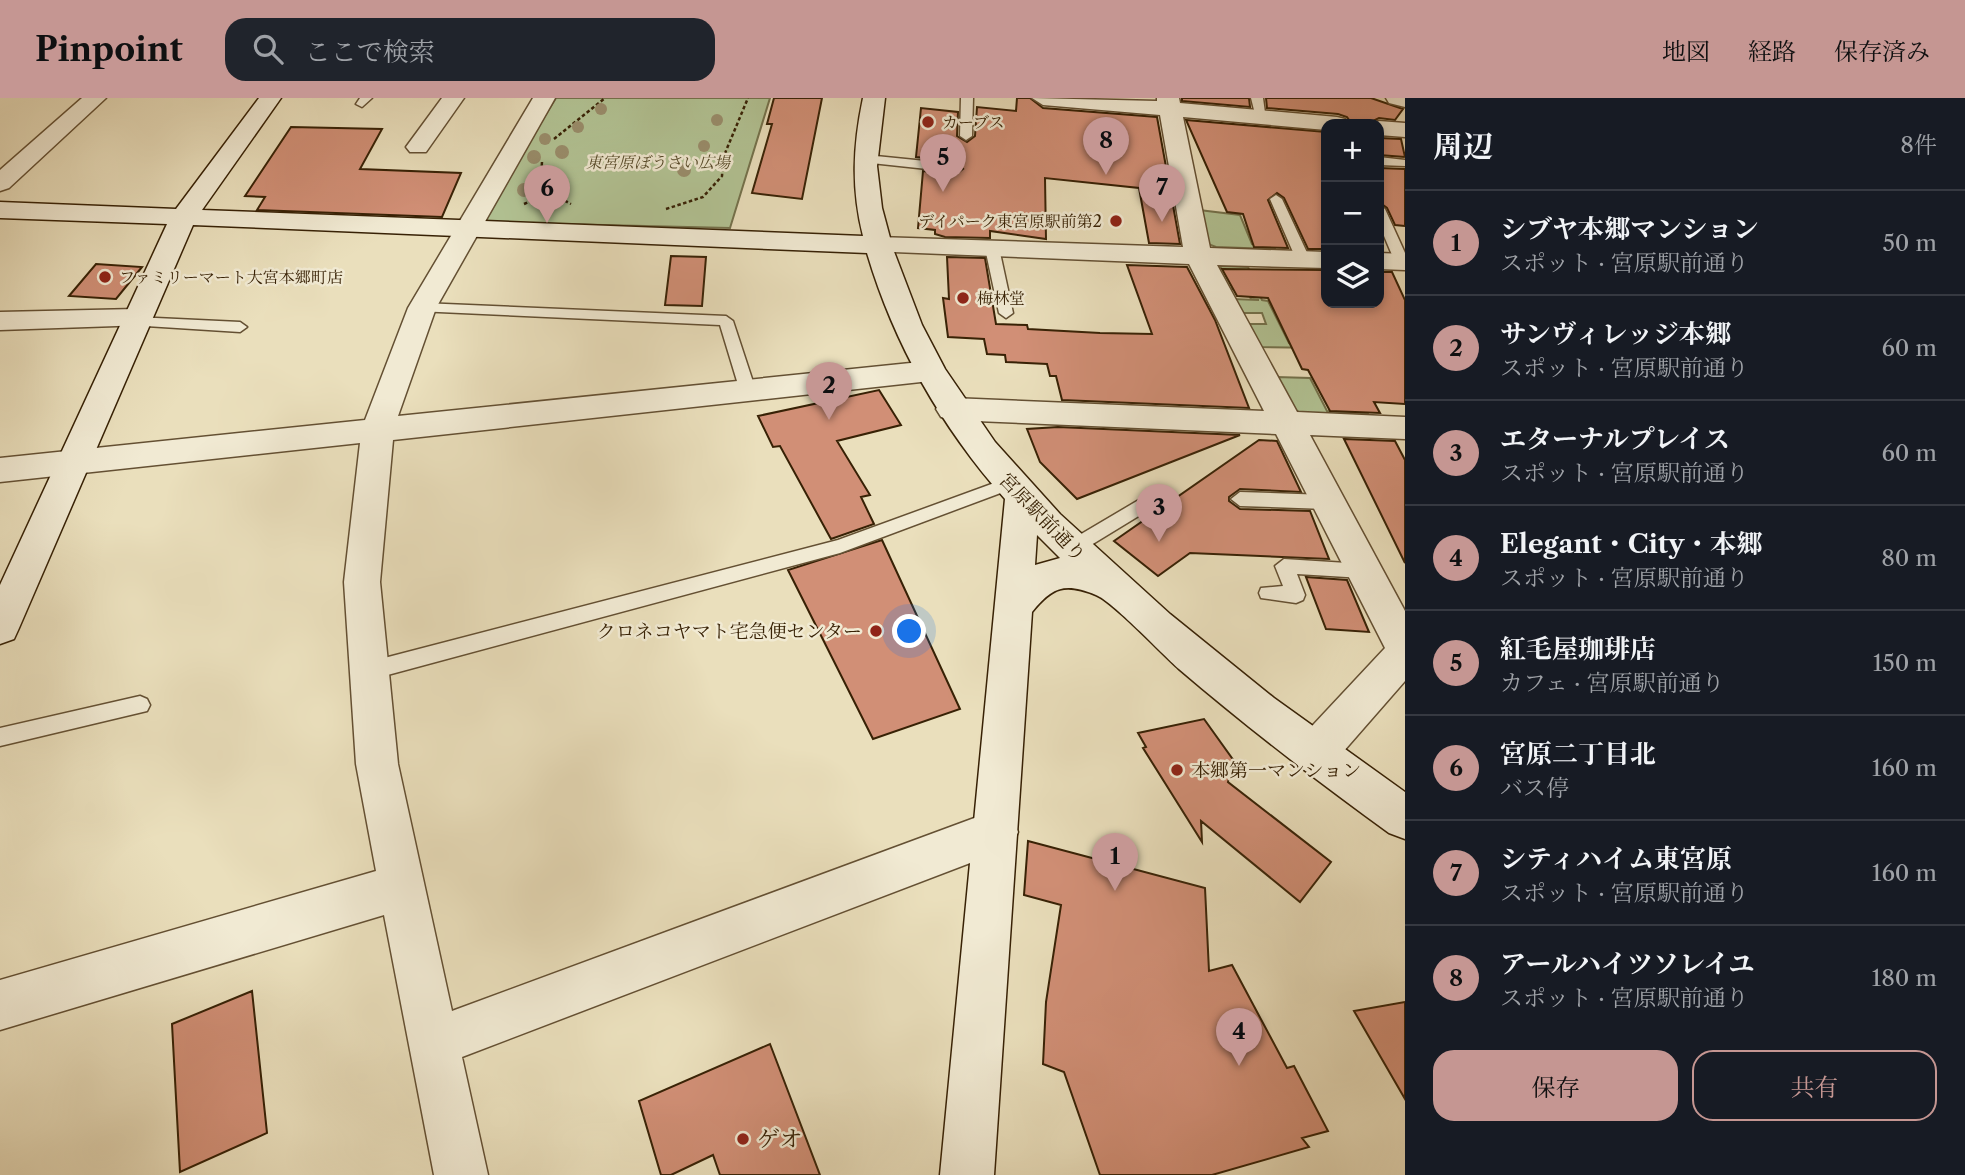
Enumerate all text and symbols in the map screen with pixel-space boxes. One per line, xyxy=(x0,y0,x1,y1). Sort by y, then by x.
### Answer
search box xyxy=(225,18,715,81)
text: Pinpoint xyxy=(35,29,183,70)
icon: search xyxy=(249,30,287,68)
text: ここで検索 xyxy=(305,36,435,68)
text: 地図 xyxy=(1662,37,1710,66)
text: 経路 xyxy=(1748,37,1796,66)
text: 保存済み xyxy=(1834,37,1930,66)
place label: カーブス xyxy=(942,112,1005,132)
marker: カーブス xyxy=(920,114,936,130)
pin: 8 xyxy=(1083,117,1129,175)
map controls xyxy=(1321,119,1384,308)
button: + xyxy=(1321,119,1384,182)
text: 周辺 xyxy=(1433,128,1493,165)
text: 8件 xyxy=(1900,131,1937,159)
pin: 5 xyxy=(920,134,966,192)
park label: 東宮原ぼうさい広場 xyxy=(586,152,732,172)
pin: 7 xyxy=(1139,164,1185,222)
pin: 6 xyxy=(524,165,570,223)
button: − xyxy=(1321,182,1384,245)
place label: デイパーク東宮原駅前第2 xyxy=(918,211,1102,231)
marker: デイパーク東宮原駅前第2 xyxy=(1108,213,1124,229)
text: シブヤ本郷マンション xyxy=(1500,213,1759,245)
text: 1 xyxy=(1451,229,1461,257)
text: 50 m xyxy=(1882,229,1937,257)
button: layers xyxy=(1321,245,1384,308)
text: スポット · 宮原駅前通り xyxy=(1500,249,1749,277)
place label: ファミリーマート大宮本郷町店 xyxy=(119,267,343,287)
marker: ファミリーマート大宮本郷町店 xyxy=(97,269,113,285)
place label: 梅林堂 xyxy=(977,288,1025,308)
marker: 梅林堂 xyxy=(955,290,971,306)
text: サンヴィレッジ本郷 xyxy=(1500,318,1731,350)
text: 2 xyxy=(1449,334,1463,362)
text: 60 m xyxy=(1881,334,1937,362)
text: スポット · 宮原駅前通り xyxy=(1500,354,1749,382)
pin: 2 xyxy=(806,362,852,420)
text: エターナルプレイス xyxy=(1500,423,1730,455)
text: 3 xyxy=(1450,439,1463,467)
text: 60 m xyxy=(1881,439,1937,467)
text: スポット · 宮原駅前通り xyxy=(1500,459,1749,487)
street label: 宮原駅前通り xyxy=(995,468,1091,566)
pin: 3 xyxy=(1136,484,1182,542)
text: Elegant・City・本郷 xyxy=(1500,528,1762,560)
text: 4 xyxy=(1449,544,1463,572)
text: 80 m xyxy=(1881,544,1937,572)
text: スポット · 宮原駅前通り xyxy=(1500,564,1749,592)
your location xyxy=(892,614,926,648)
place label: クロネコヤマト宅急便センター xyxy=(597,620,862,643)
marker: クロネコヤマト宅急便センター xyxy=(868,623,884,639)
text: 紅毛屋珈琲店 xyxy=(1500,633,1656,665)
text: 5 xyxy=(1450,649,1462,677)
text: 150 m xyxy=(1873,649,1937,677)
text: カフェ · 宮原駅前通り xyxy=(1500,669,1725,697)
text: 宮原二丁目北 xyxy=(1500,738,1656,770)
text: 6 xyxy=(1449,754,1463,782)
text: 160 m xyxy=(1872,754,1937,782)
place label: 本郷第一マンション xyxy=(1191,759,1361,782)
marker: 本郷第一マンション xyxy=(1169,762,1185,778)
text: バス停 xyxy=(1500,774,1569,802)
pin: 1 xyxy=(1092,833,1138,891)
text: シティハイム東宮原 xyxy=(1500,843,1732,875)
text: 7 xyxy=(1450,859,1462,887)
text: 160 m xyxy=(1872,859,1937,887)
text: スポット · 宮原駅前通り xyxy=(1500,879,1749,907)
text: アールハイツソレイユ xyxy=(1500,948,1755,980)
text: 8 xyxy=(1449,964,1463,992)
text: 180 m xyxy=(1872,964,1937,992)
text: スポット · 宮原駅前通り xyxy=(1500,984,1749,1012)
pin: 4 xyxy=(1216,1008,1262,1066)
button: 保存 xyxy=(1433,1050,1678,1121)
button: 共有 xyxy=(1692,1050,1937,1121)
place label: ゲオ xyxy=(757,1125,803,1153)
marker: ゲオ xyxy=(735,1131,751,1147)

